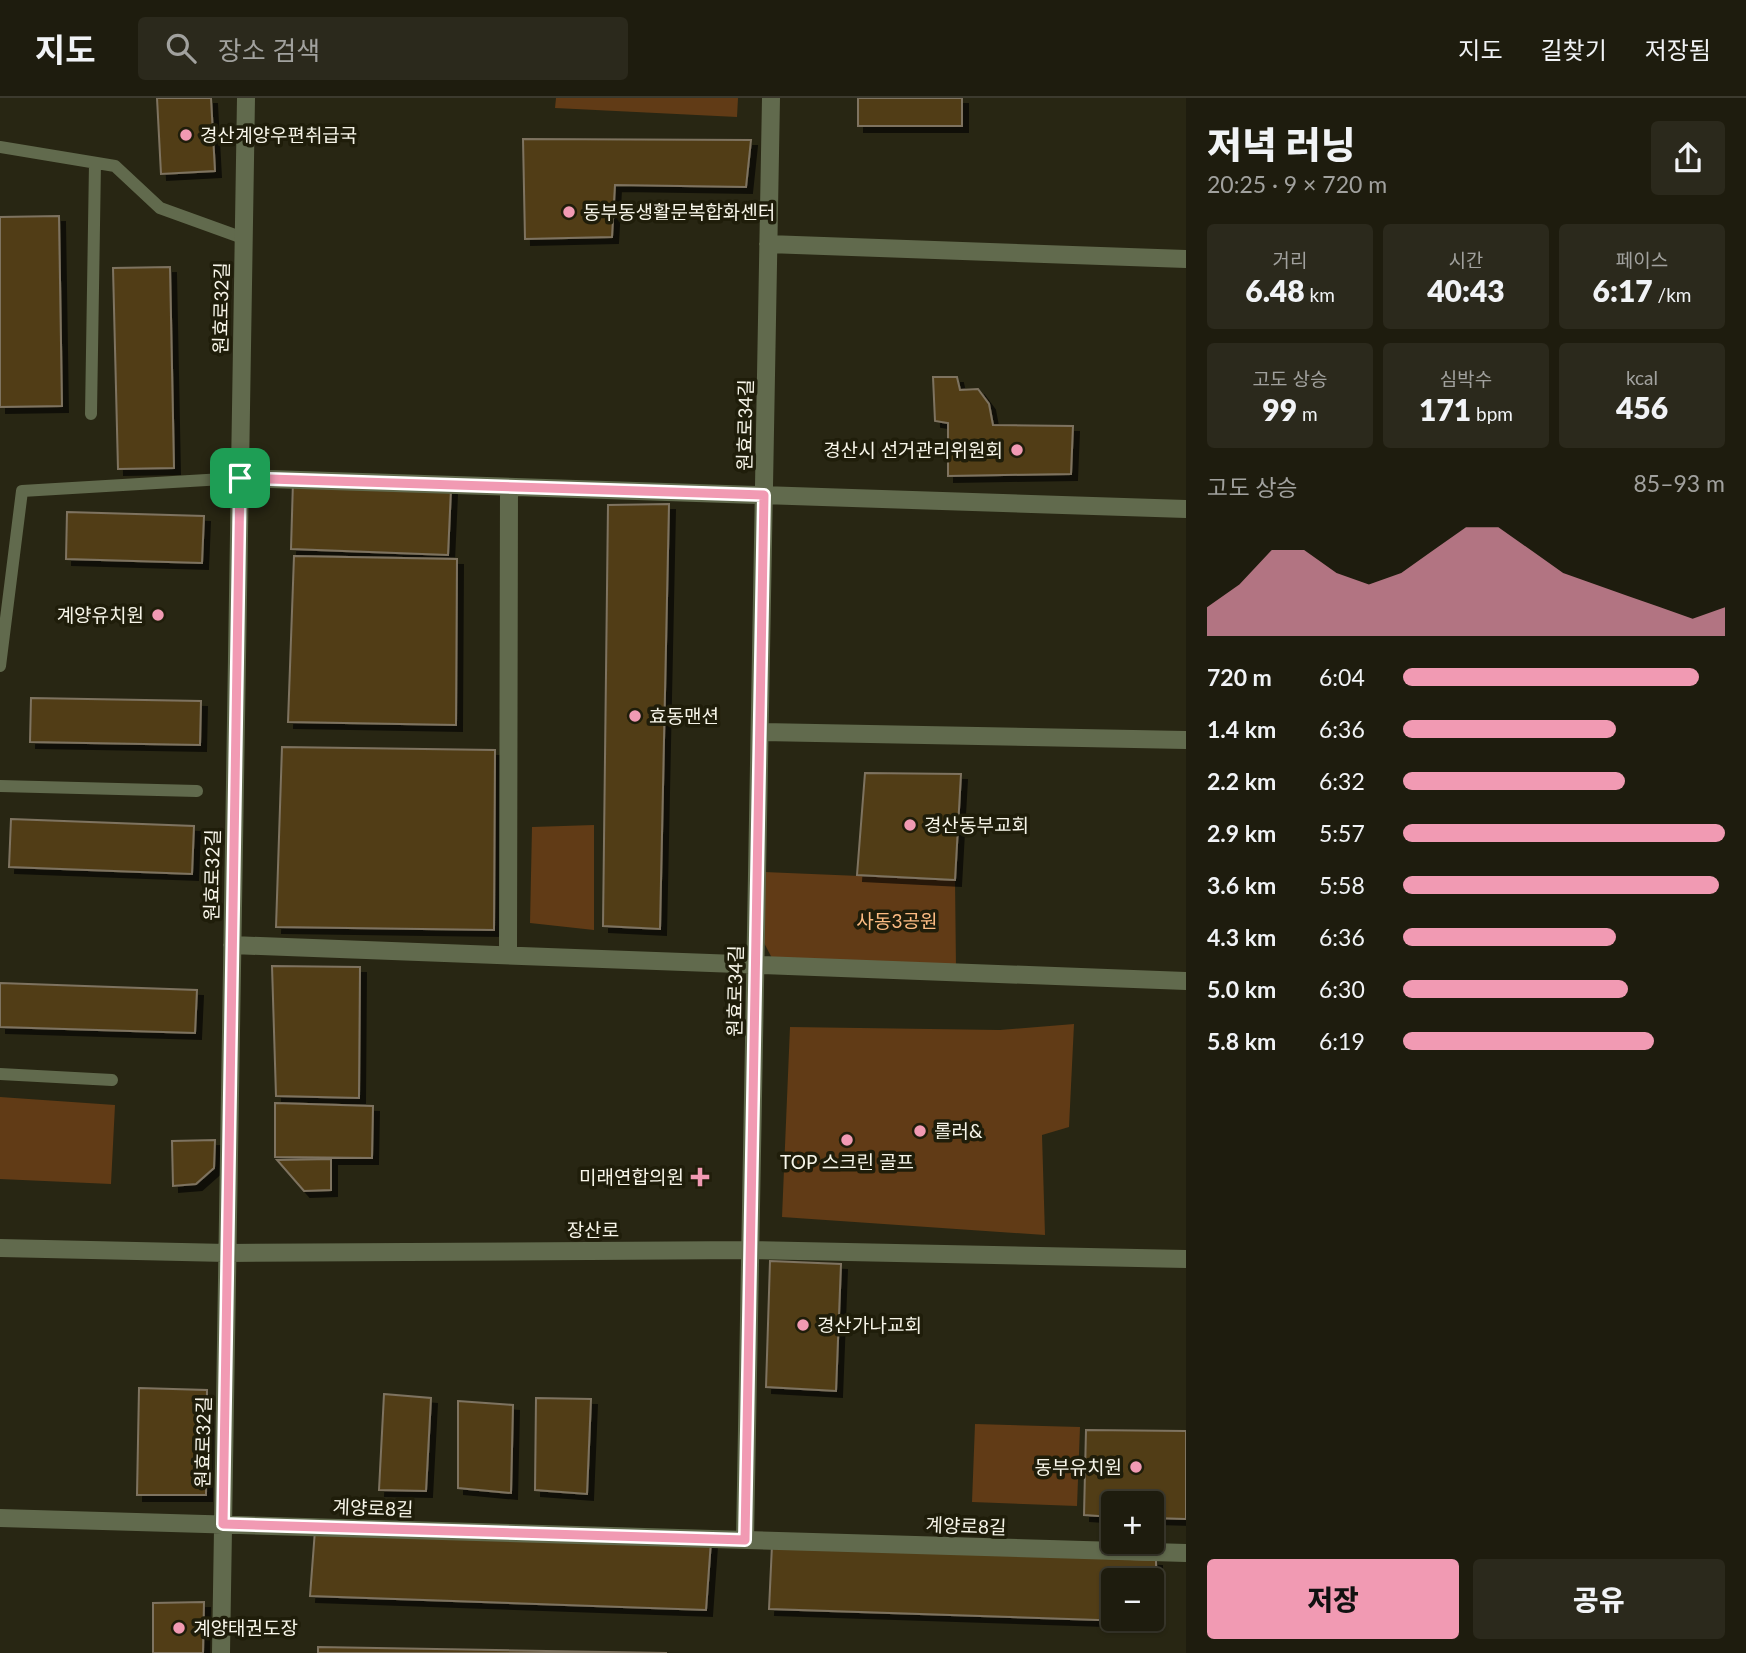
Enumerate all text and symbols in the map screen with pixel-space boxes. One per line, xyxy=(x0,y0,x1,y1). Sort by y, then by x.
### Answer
search box xyxy=(138,17,628,80)
text: 지도 xyxy=(35,29,96,69)
icon: search xyxy=(162,29,200,67)
text: 장소 검색 xyxy=(218,34,320,66)
text: 지도 xyxy=(1458,35,1503,64)
text: 길찾기 xyxy=(1541,35,1607,64)
text: 저장됨 xyxy=(1645,35,1711,64)
text: 저녁 러닝 xyxy=(1207,121,1356,167)
button: share xyxy=(1651,121,1725,195)
place label: 경산계양우편취급국 xyxy=(200,123,357,146)
marker: 경산계양우편취급국 xyxy=(178,127,194,143)
text: 20:25 · 9 × 720 m xyxy=(1207,170,1387,198)
place label: 동부동생활문복합화센터 xyxy=(583,200,775,223)
marker: 동부동생활문복합화센터 xyxy=(561,204,577,220)
text: 거리 xyxy=(1273,248,1307,271)
text: 시간 xyxy=(1449,248,1483,271)
text: 페이스 xyxy=(1616,248,1668,271)
street label: 원효로32길 xyxy=(208,262,233,354)
text: 6.48 xyxy=(1245,272,1305,308)
text: 40:43 xyxy=(1427,272,1505,308)
text: 6:17 xyxy=(1593,272,1653,308)
text: km xyxy=(1305,283,1335,306)
text: /km xyxy=(1653,283,1691,306)
text: kcal xyxy=(1626,366,1658,389)
text: 고도 상승 xyxy=(1253,367,1327,390)
text: 심박수 xyxy=(1440,367,1492,390)
street label: 원효로34길 xyxy=(732,379,757,471)
text: 456 xyxy=(1616,389,1668,425)
text: 99 xyxy=(1262,391,1297,427)
text: 171 xyxy=(1419,391,1471,427)
text: m xyxy=(1297,402,1318,425)
text: bpm xyxy=(1471,402,1513,425)
place label: 경산시 선거관리위원회 xyxy=(823,438,1003,461)
marker: 경산시 선거관리위원회 xyxy=(1009,442,1025,458)
pin xyxy=(210,448,270,508)
icon: arrive xyxy=(221,459,259,497)
text: 85–93 m xyxy=(1633,469,1725,497)
text: 고도 상승 xyxy=(1207,473,1298,501)
place label: 계양유치원 xyxy=(57,603,144,626)
marker: 계양유치원 xyxy=(150,607,166,623)
text: 720 m xyxy=(1207,663,1272,691)
text: 6:04 xyxy=(1319,663,1365,691)
place label: 효동맨션 xyxy=(649,704,719,727)
marker: 효동맨션 xyxy=(627,708,643,724)
text: 1.4 km xyxy=(1207,715,1276,743)
text: 6:36 xyxy=(1319,715,1365,743)
text: 2.2 km xyxy=(1207,767,1276,795)
text: 6:32 xyxy=(1319,767,1365,795)
place label: 경산동부교회 xyxy=(924,813,1029,836)
marker: 경산동부교회 xyxy=(902,817,918,833)
text: 2.9 km xyxy=(1207,819,1276,847)
text: 5:57 xyxy=(1319,819,1365,847)
street label: 원효로32길 xyxy=(199,829,224,921)
text: 3.6 km xyxy=(1207,871,1276,899)
text: 5:58 xyxy=(1319,871,1365,899)
park label: 사동3공원 xyxy=(857,909,937,932)
text: 4.3 km xyxy=(1207,923,1276,951)
text: 6:36 xyxy=(1319,923,1365,951)
street label: 원효로34길 xyxy=(722,945,747,1037)
text: 5.0 km xyxy=(1207,975,1276,1003)
text: 6:30 xyxy=(1319,975,1365,1003)
text: 5.8 km xyxy=(1207,1027,1276,1055)
text: 6:19 xyxy=(1319,1027,1365,1055)
place label: 롤러& xyxy=(934,1119,983,1142)
marker: 롤러& xyxy=(912,1123,928,1139)
marker: TOP 스크린 골프 xyxy=(839,1132,855,1148)
place label: TOP 스크린 골프 xyxy=(780,1150,914,1173)
place label: 미래연합의원 xyxy=(579,1165,684,1188)
marker: 미래연합의원 xyxy=(690,1167,710,1187)
street label: 장산로 xyxy=(567,1218,619,1241)
place label: 경산가나교회 xyxy=(817,1313,922,1336)
marker: 경산가나교회 xyxy=(795,1317,811,1333)
street label: 원효로32길 xyxy=(190,1396,215,1488)
place label: 동부유치원 xyxy=(1035,1455,1122,1478)
marker: 동부유치원 xyxy=(1128,1459,1144,1475)
map controls xyxy=(1101,1491,1164,1631)
button: + xyxy=(1101,1491,1164,1554)
street label: 계양로8길 xyxy=(332,1495,414,1520)
street label: 계양로8길 xyxy=(925,1513,1007,1538)
button: 저장 xyxy=(1207,1559,1459,1639)
button: 공유 xyxy=(1473,1559,1725,1639)
button: − xyxy=(1101,1568,1164,1631)
place label: 계양태권도장 xyxy=(193,1616,298,1639)
marker: 계양태권도장 xyxy=(171,1620,187,1636)

